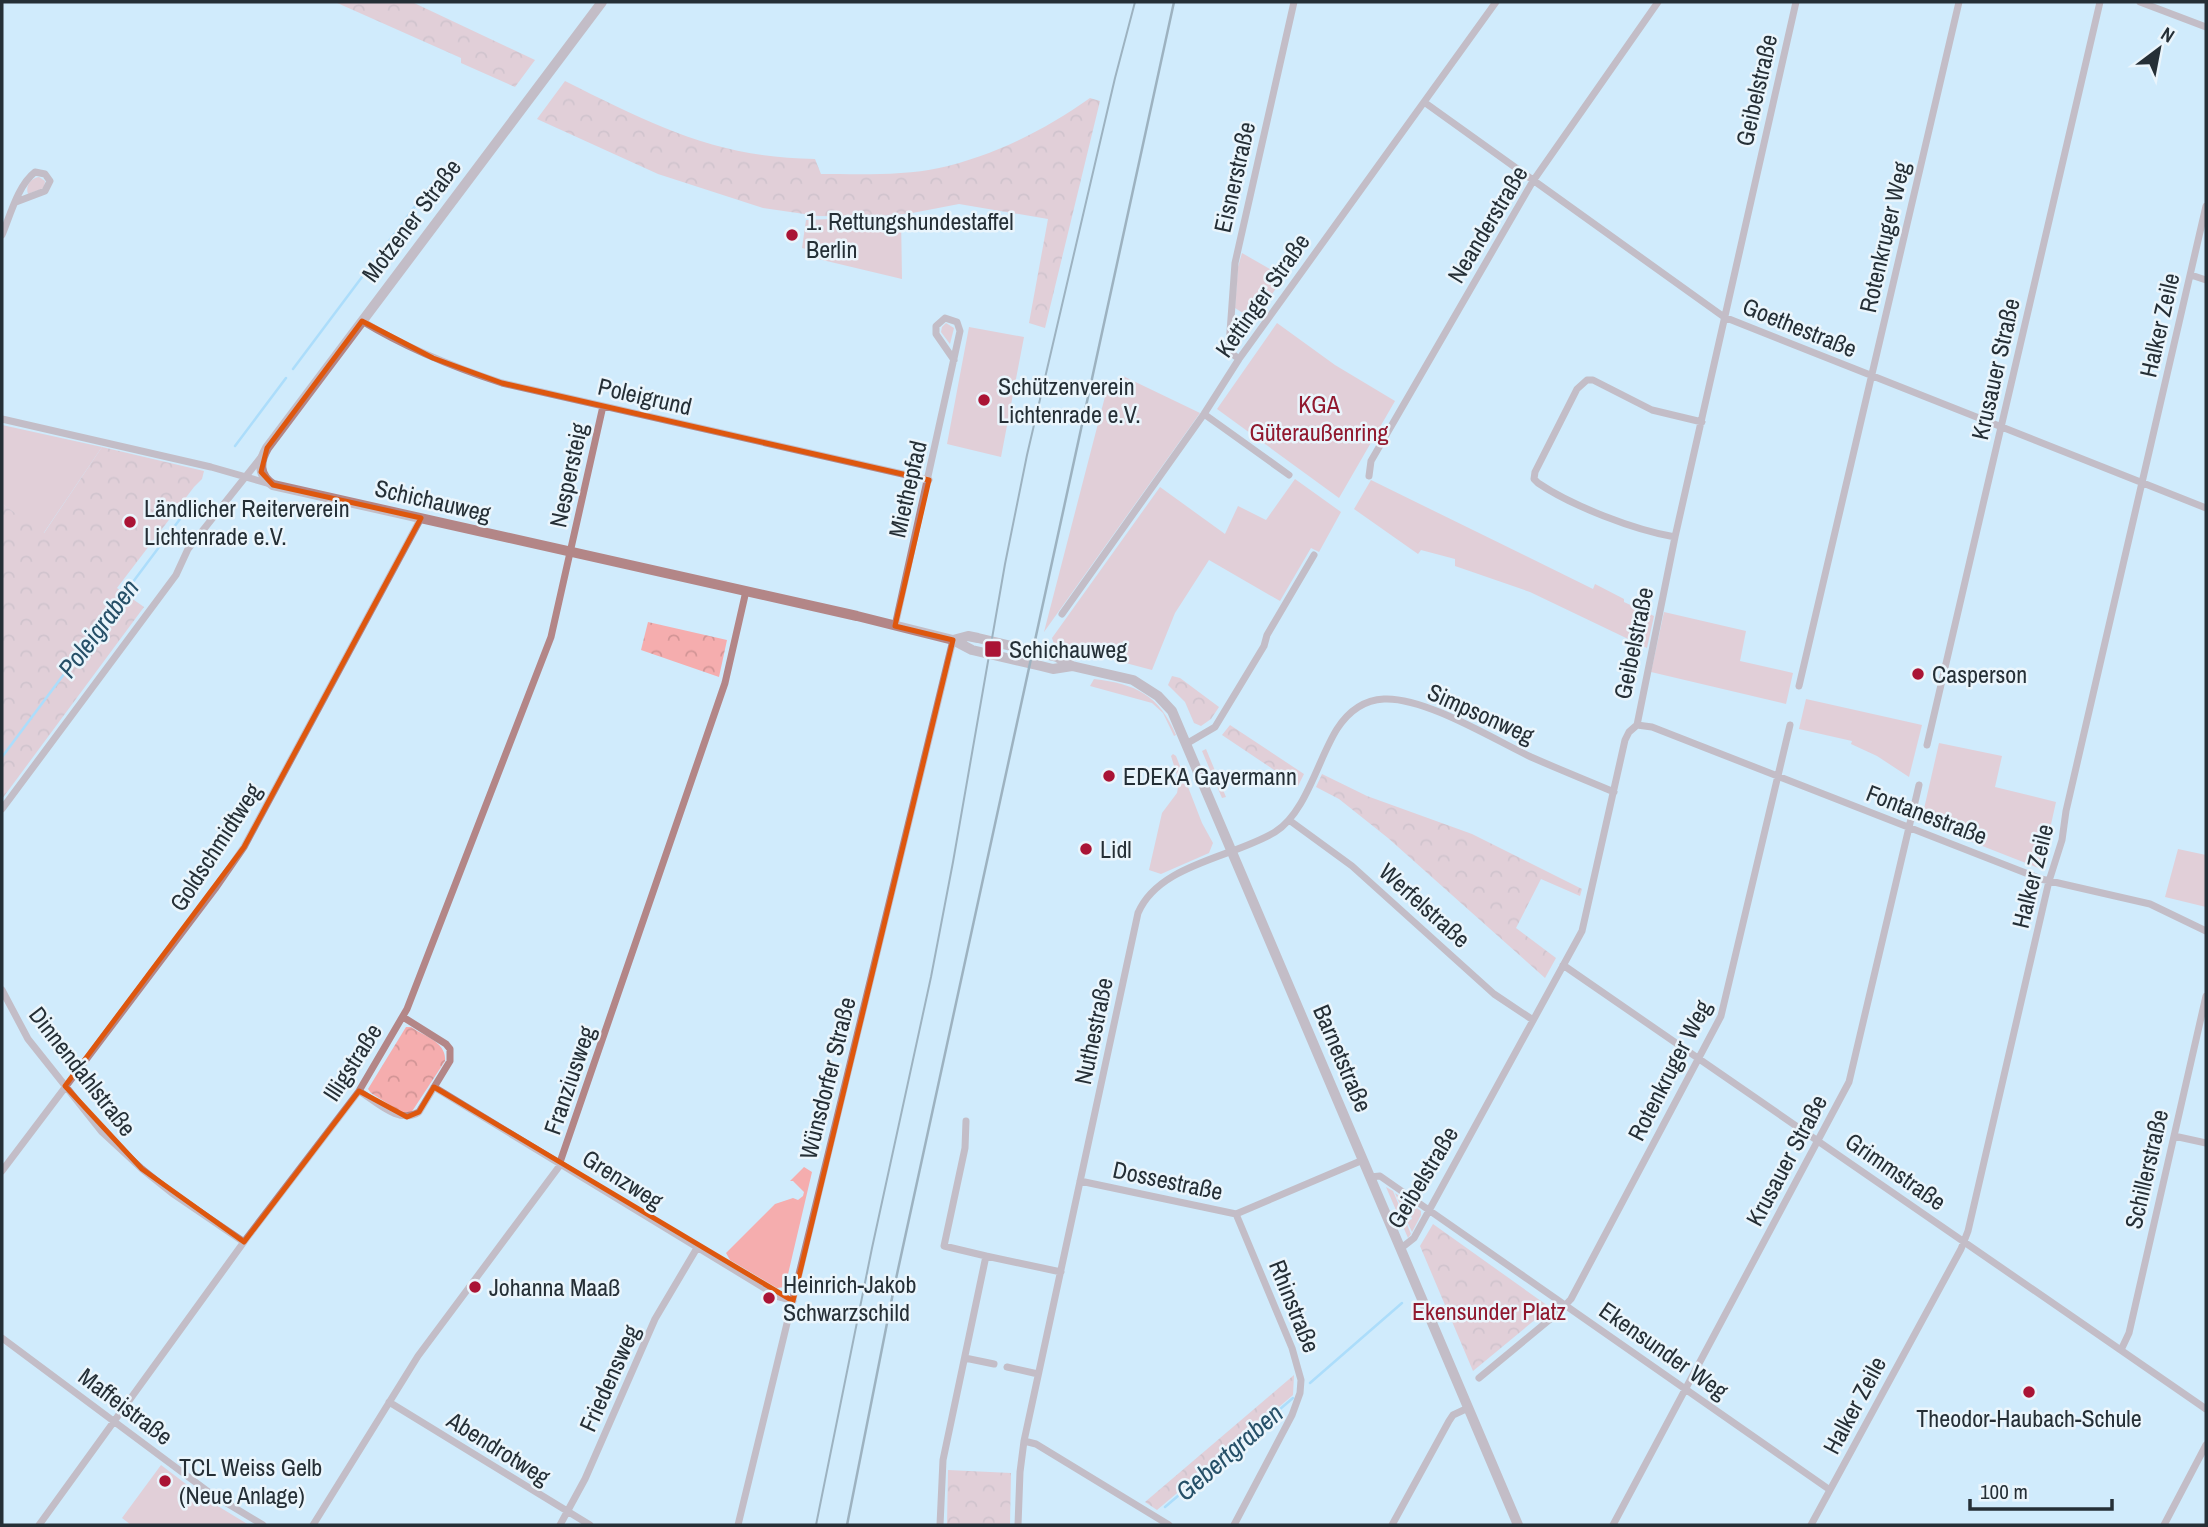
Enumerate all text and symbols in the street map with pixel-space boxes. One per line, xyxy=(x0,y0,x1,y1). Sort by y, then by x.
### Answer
north arrow xyxy=(2124,14,2194,84)
text: N xyxy=(2156,21,2180,49)
street label: Geibelstraße xyxy=(1728,31,1784,149)
street label: Eisnerstraße xyxy=(1206,119,1262,235)
street label: Motzener Straße xyxy=(354,152,468,288)
street label: Rotenkruger Weg xyxy=(1851,158,1917,316)
street label: Neanderstraße xyxy=(1439,160,1535,288)
place label: 1. Rettungshundestaffel Berlin xyxy=(806,205,1014,265)
marker: 1. Rettungshundestaffel Berlin xyxy=(784,227,800,243)
street label: Kettinger Straße xyxy=(1207,227,1317,363)
street label: Halker Zeile xyxy=(2131,270,2187,380)
street label: Goethestraße xyxy=(1738,290,1862,364)
street label: Krusauer Straße xyxy=(1963,295,2027,443)
street label: Poleigrund xyxy=(595,370,695,422)
place label: Schützenverein Lichtenrade e.V. xyxy=(998,370,1141,430)
park label: KGA Güteraußenring xyxy=(1250,388,1389,448)
marker: Schützenverein Lichtenrade e.V. xyxy=(976,392,992,408)
street label: Nespersteig xyxy=(541,420,595,530)
street label: Miethepfad xyxy=(880,437,934,541)
street label: Schichauweg xyxy=(372,471,494,529)
place label: Ländlicher Reiterverein Lichtenrade e.V. xyxy=(144,492,350,552)
marker: Ländlicher Reiterverein Lichtenrade e.V. xyxy=(122,514,138,530)
water label: Poleigraben xyxy=(49,572,147,684)
street label: Geibelstraße xyxy=(1606,584,1660,702)
place label: Schichauweg xyxy=(1009,633,1127,665)
marker: Schichauweg xyxy=(983,639,1003,659)
place label: Casperson xyxy=(1932,658,2027,690)
marker: Casperson xyxy=(1910,666,1926,682)
street label: Simpsonweg xyxy=(1423,675,1540,751)
place label: EDEKA Gayermann xyxy=(1123,760,1297,792)
marker: EDEKA Gayermann xyxy=(1101,768,1117,784)
street label: Fontanestraße xyxy=(1862,776,1992,852)
street label: Goldschmidtweg xyxy=(162,777,268,917)
street label: Halker Zeile xyxy=(2004,821,2060,931)
place label: Lidl xyxy=(1100,833,1132,865)
marker: Lidl xyxy=(1078,841,1094,857)
street label: Werfelstraße xyxy=(1373,856,1477,954)
street label: Nuthestraße xyxy=(1066,975,1120,1087)
street label: Wünsdorfer Straße xyxy=(791,994,863,1162)
street label: Rotenkruger Weg xyxy=(1620,994,1718,1146)
street label: Barnetstraße xyxy=(1306,999,1380,1117)
street label: Dinnendahlstraße xyxy=(22,1000,144,1142)
street label: Illigstraße xyxy=(315,1017,389,1107)
street label: Franziusweg xyxy=(536,1021,602,1138)
street label: Krusauer Straße xyxy=(1738,1089,1834,1231)
street label: Schillerstraße xyxy=(2117,1106,2175,1232)
street label: Geibelstraße xyxy=(1379,1120,1465,1234)
street label: Grimmstraße xyxy=(1839,1125,1953,1217)
street label: Grenzweg xyxy=(576,1142,670,1216)
street label: Dossestraße xyxy=(1110,1153,1226,1207)
street label: Rhinstraße xyxy=(1262,1255,1328,1357)
place label: Heinrich-Jakob Schwarzschild xyxy=(783,1268,916,1328)
place label: Johanna Maaß xyxy=(489,1271,620,1303)
marker: Johanna Maaß xyxy=(467,1279,483,1295)
marker: Heinrich-Jakob Schwarzschild xyxy=(761,1290,777,1306)
street label: Ekensunder Weg xyxy=(1593,1294,1735,1406)
park label: Ekensunder Platz xyxy=(1412,1295,1566,1327)
street label: Friedensweg xyxy=(571,1319,647,1436)
street label: Halker Zeile xyxy=(1815,1351,1893,1459)
street label: Maffeistraße xyxy=(72,1360,180,1452)
marker: Theodor-Haubach-Schule xyxy=(2021,1384,2037,1400)
water label: Gebertgraben xyxy=(1168,1396,1290,1508)
place label: Theodor-Haubach-Schule xyxy=(1916,1402,2142,1434)
street label: Abendrotweg xyxy=(440,1403,557,1492)
place label: TCL Weiss Gelb (Neue Anlage) xyxy=(179,1451,322,1511)
scale bar xyxy=(1970,1468,2112,1512)
marker: TCL Weiss Gelb (Neue Anlage) xyxy=(157,1473,173,1489)
text: 100 m xyxy=(1980,1477,2028,1506)

